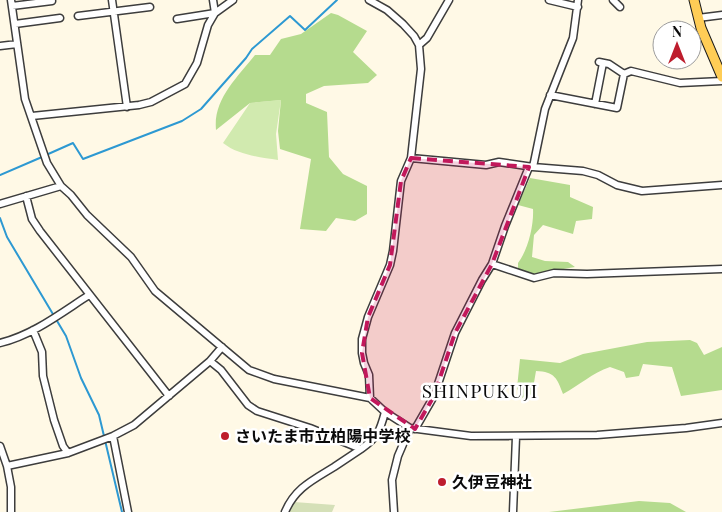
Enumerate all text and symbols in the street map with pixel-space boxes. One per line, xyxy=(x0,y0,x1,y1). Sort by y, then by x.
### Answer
north arrow xyxy=(652,20,702,70)
text: N xyxy=(672,22,682,41)
district label: SHINPUKUJI xyxy=(422,377,538,403)
place label: さいたま市立柏陽中学校 xyxy=(235,425,411,446)
marker: さいたま市立柏陽中学校 xyxy=(219,430,231,442)
place label: 久伊豆神社 xyxy=(452,471,532,492)
marker: 久伊豆神社 xyxy=(436,476,448,488)

